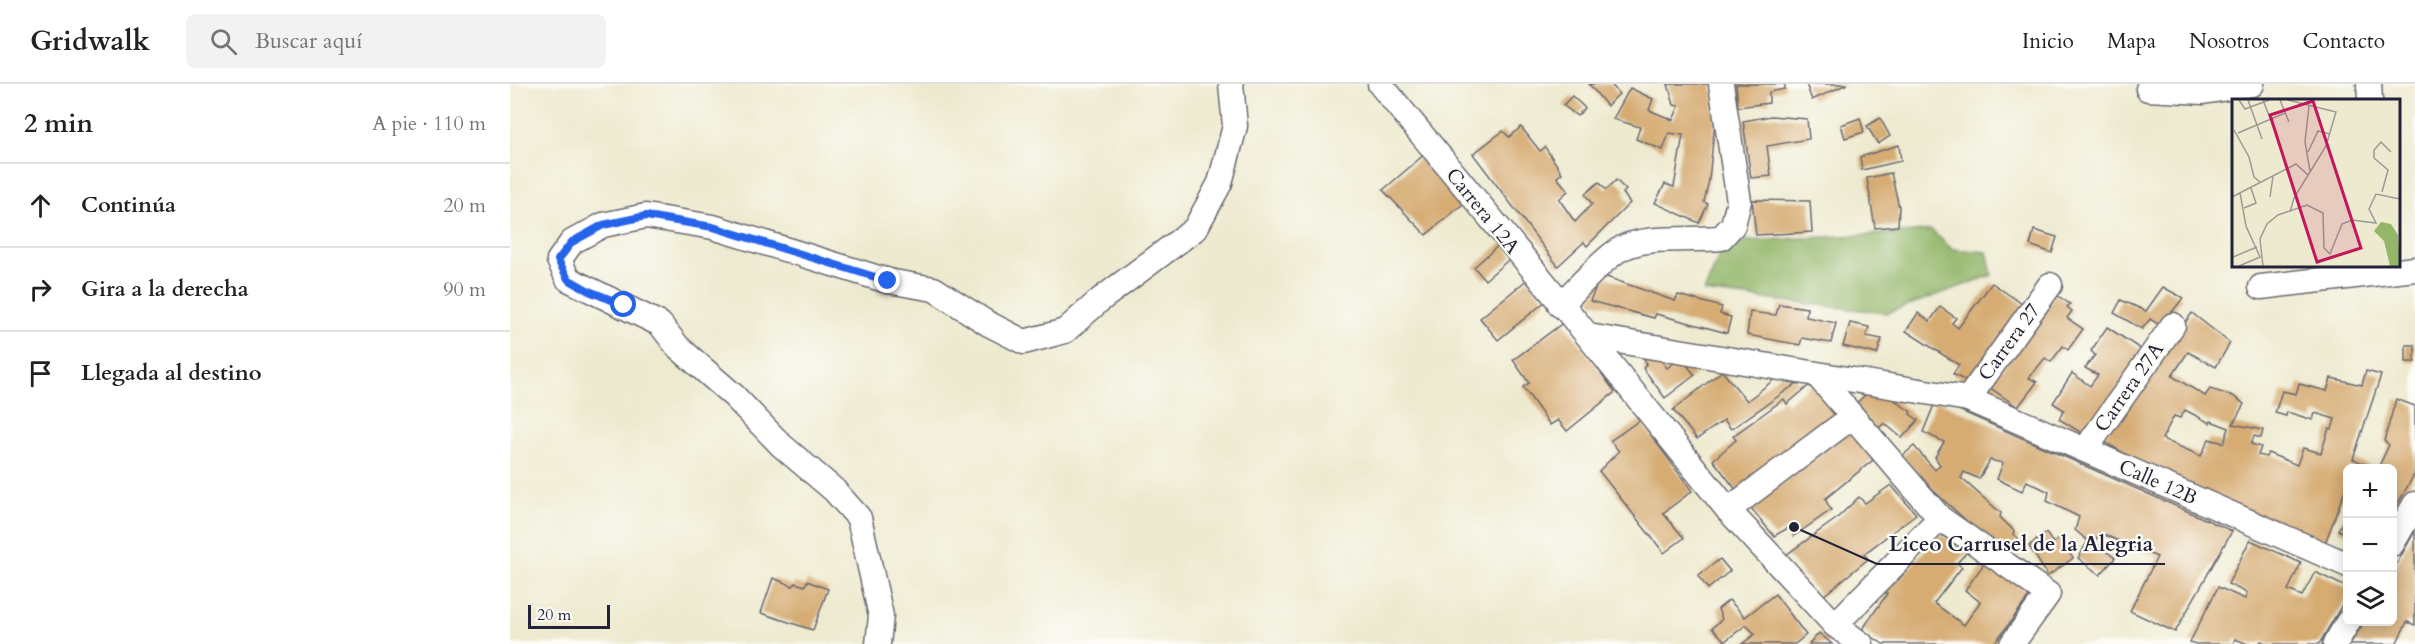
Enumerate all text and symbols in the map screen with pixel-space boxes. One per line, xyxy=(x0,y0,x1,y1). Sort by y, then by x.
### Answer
search box xyxy=(186,14,606,68)
text: Gridwalk xyxy=(30,22,150,60)
icon: search xyxy=(207,25,240,58)
text: Buscar aquí xyxy=(255,26,362,56)
text: Inicio xyxy=(2022,27,2074,56)
text: Mapa xyxy=(2107,27,2156,56)
text: Nosotros xyxy=(2189,27,2269,56)
text: Contacto xyxy=(2302,27,2385,56)
inset map xyxy=(2232,99,2400,267)
text: 2 min xyxy=(24,106,93,141)
text: A pie · 110 m xyxy=(372,110,486,137)
street label: Carrera 12A xyxy=(1440,162,1527,260)
icon: ahead xyxy=(24,189,57,222)
text: Continúa xyxy=(81,190,176,220)
text: 20 m xyxy=(443,192,486,219)
route end xyxy=(874,267,900,293)
icon: right xyxy=(24,273,57,306)
text: Gira a la derecha xyxy=(81,274,249,304)
text: 90 m xyxy=(443,276,486,303)
route start xyxy=(610,291,636,317)
street label: Carrera 27 xyxy=(1972,298,2046,386)
street label: Carrera 27A xyxy=(2088,336,2170,437)
icon: arrive xyxy=(24,357,57,390)
text: Llegada al destino xyxy=(81,358,262,388)
street label: Calle 12B xyxy=(2115,453,2201,511)
map controls xyxy=(2343,464,2397,626)
button: + xyxy=(2343,464,2397,518)
button: − xyxy=(2343,518,2397,572)
callout: Liceo Carrusel de la Alegria xyxy=(1877,525,2165,564)
text: Liceo Carrusel de la Alegria xyxy=(1889,530,2154,559)
button: layers xyxy=(2343,572,2397,626)
scale bar xyxy=(528,602,610,630)
text: 20 m xyxy=(537,604,571,626)

